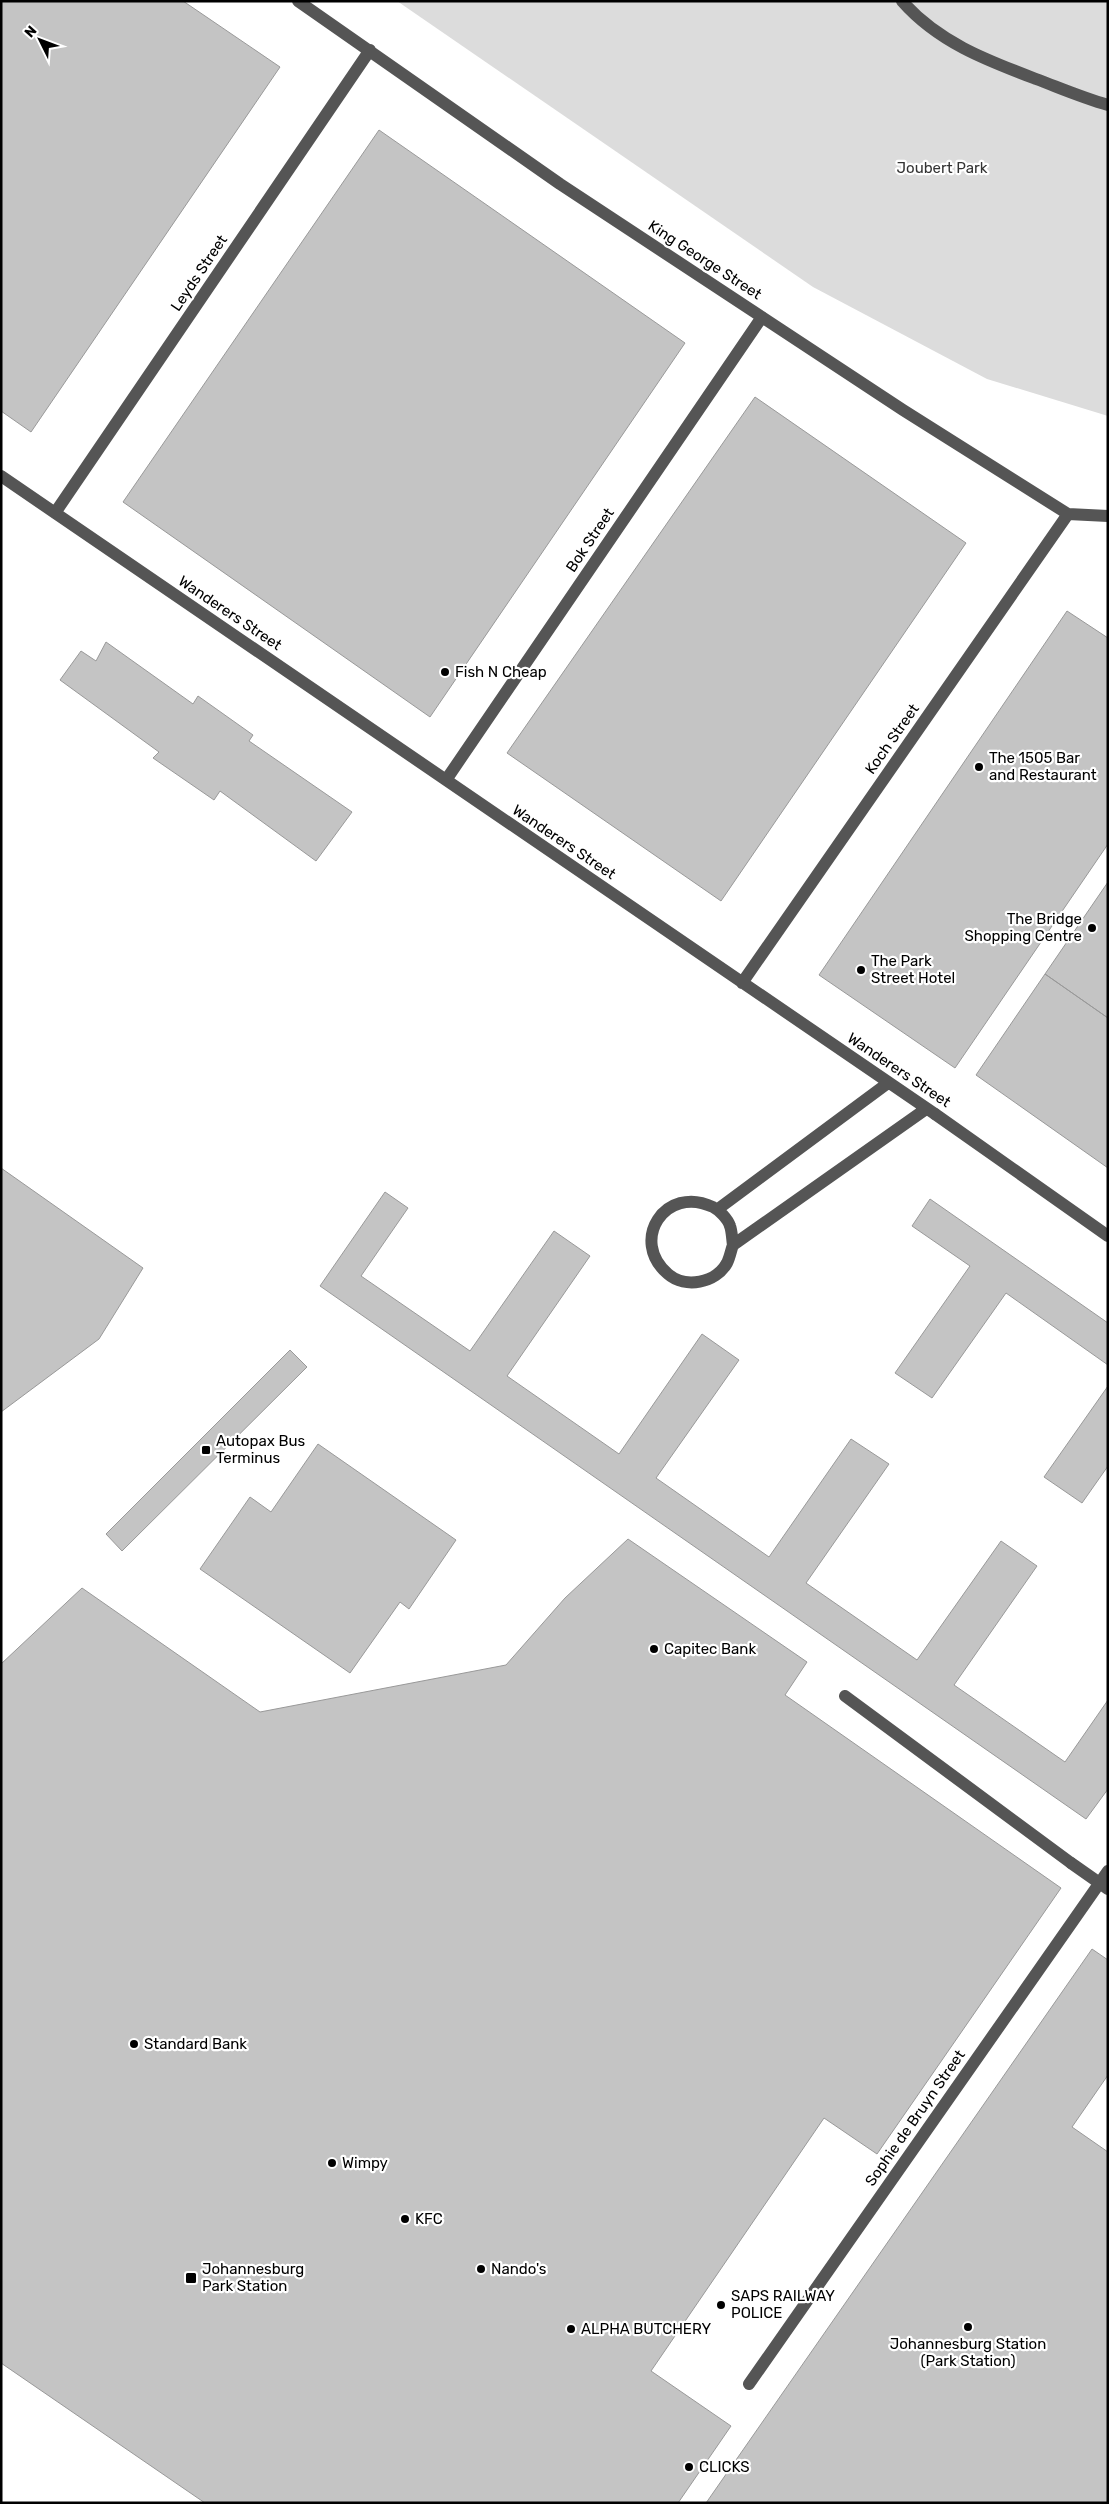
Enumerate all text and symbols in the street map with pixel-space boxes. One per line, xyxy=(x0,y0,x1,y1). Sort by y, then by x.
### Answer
north arrow xyxy=(15,15,65,65)
text: N xyxy=(21,22,40,41)
park label: Joubert Park xyxy=(897,159,988,177)
street label: King George Street xyxy=(645,217,765,303)
street label: Leyds Street xyxy=(167,231,231,315)
street label: Bok Street xyxy=(562,504,618,575)
street label: Wanderers Street xyxy=(175,572,285,654)
place label: Fish N Cheap xyxy=(455,663,547,681)
marker: Fish N Cheap xyxy=(439,666,451,678)
street label: Koch Street xyxy=(861,700,923,778)
place label: The 1505 Bar and Restaurant xyxy=(989,749,1097,784)
marker: The 1505 Bar and Restaurant xyxy=(973,761,985,773)
street label: Wanderers Street xyxy=(509,801,619,883)
place label: The Bridge Shopping Centre xyxy=(965,910,1082,945)
marker: The Bridge Shopping Centre xyxy=(1086,922,1098,934)
place label: The Park Street Hotel xyxy=(871,952,955,987)
marker: The Park Street Hotel xyxy=(855,964,867,976)
street label: Wanderers Street xyxy=(844,1029,954,1111)
place label: Autopax Bus Terminus xyxy=(216,1432,305,1467)
marker: Autopax Bus Terminus xyxy=(200,1444,212,1456)
place label: Capitec Bank xyxy=(664,1640,756,1658)
marker: Capitec Bank xyxy=(648,1643,660,1655)
place label: Standard Bank xyxy=(144,2035,247,2053)
marker: Standard Bank xyxy=(128,2038,140,2050)
street label: Sophie de Bruyn Street xyxy=(861,2046,969,2189)
place label: Wimpy xyxy=(342,2154,388,2172)
marker: Wimpy xyxy=(326,2157,338,2169)
place label: KFC xyxy=(415,2210,443,2228)
marker: KFC xyxy=(399,2213,411,2225)
place label: Johannesburg Park Station xyxy=(202,2260,304,2295)
place label: Nando's xyxy=(491,2260,547,2278)
marker: Nando's xyxy=(475,2263,487,2275)
marker: Johannesburg Park Station xyxy=(184,2271,198,2285)
place label: SAPS RAILWAY POLICE xyxy=(731,2287,835,2322)
marker: SAPS RAILWAY POLICE xyxy=(715,2299,727,2311)
place label: ALPHA BUTCHERY xyxy=(581,2320,711,2338)
marker: Johannesburg Station (Park Station) xyxy=(962,2321,974,2333)
marker: ALPHA BUTCHERY xyxy=(565,2323,577,2335)
place label: Johannesburg Station (Park Station) xyxy=(890,2335,1046,2370)
place label: CLICKS xyxy=(699,2458,750,2476)
marker: CLICKS xyxy=(683,2461,695,2473)

